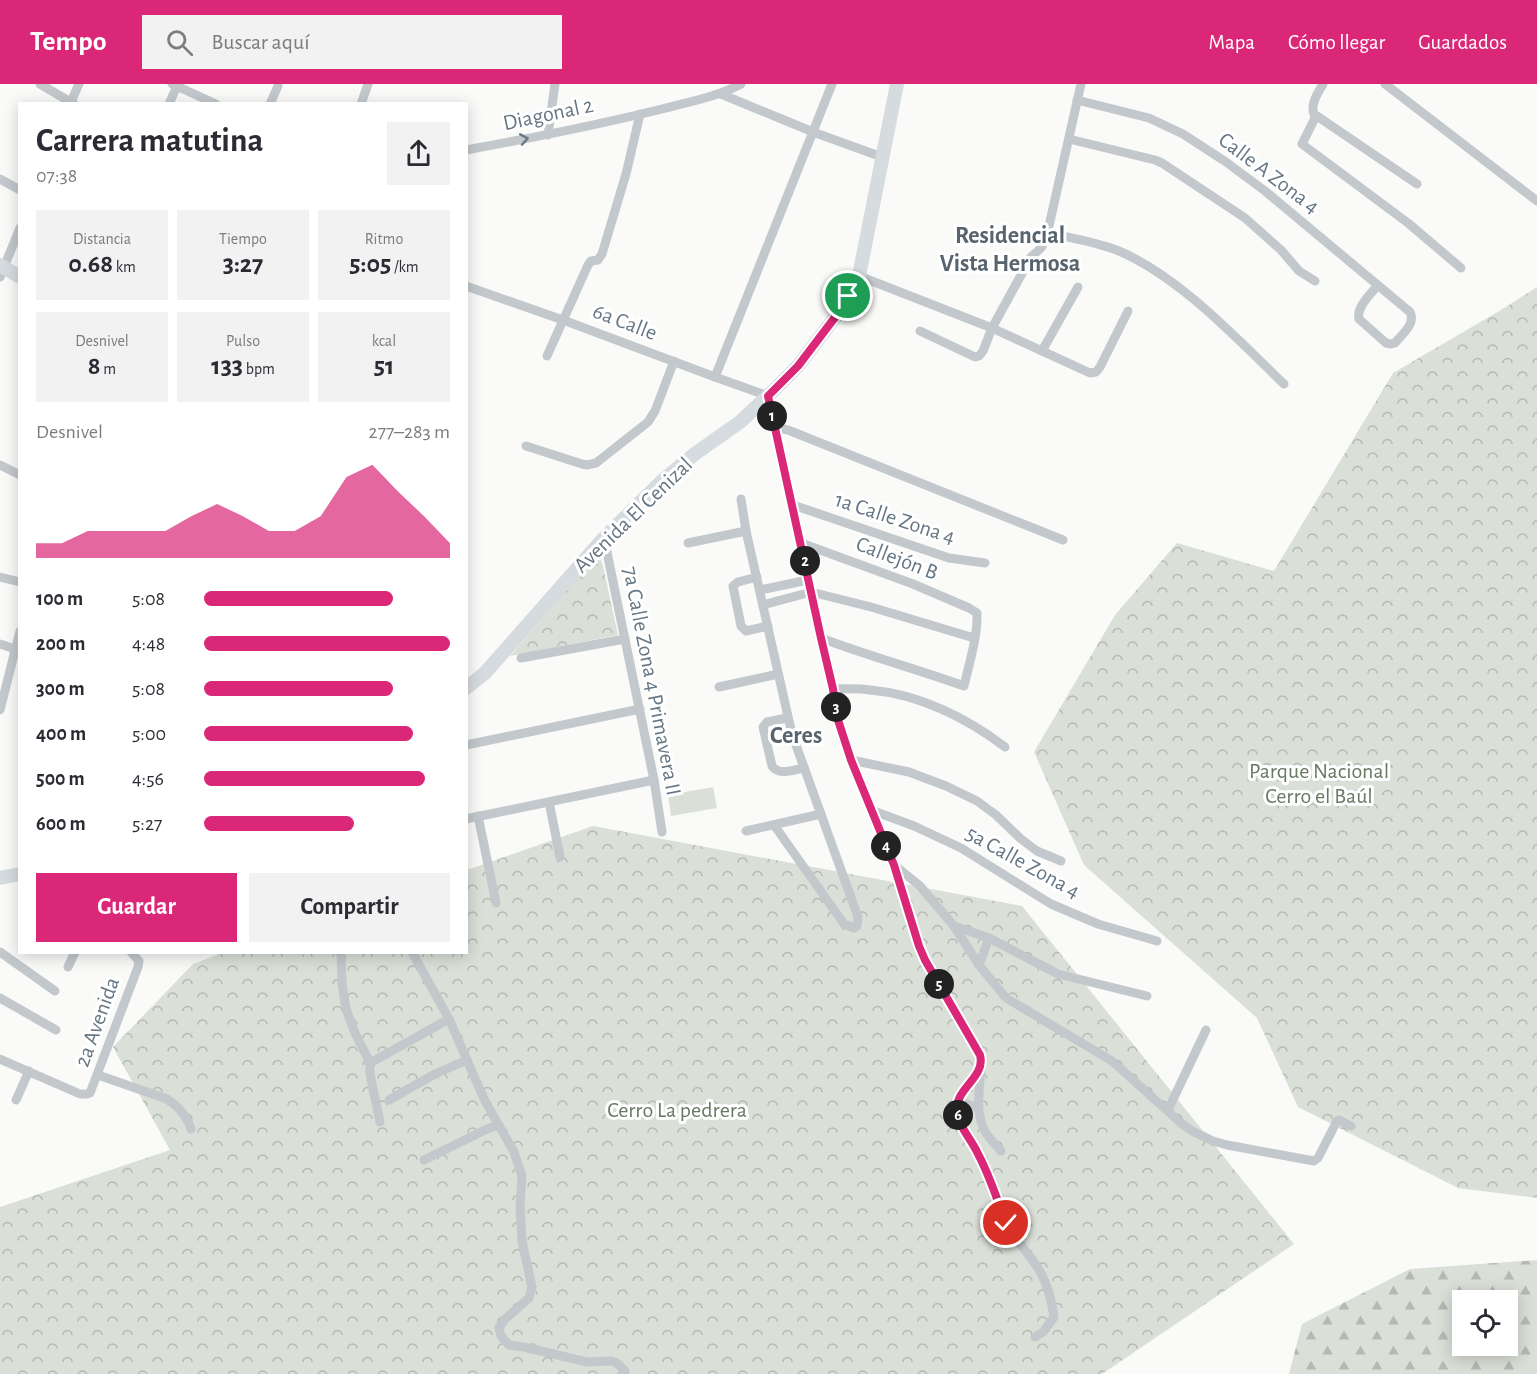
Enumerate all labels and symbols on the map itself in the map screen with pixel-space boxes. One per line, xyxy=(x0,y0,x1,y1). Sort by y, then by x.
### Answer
street label: Diagonal 2 xyxy=(501,94,595,134)
street label: Calle A Zona 4 xyxy=(1214,128,1324,218)
one-way arrow xyxy=(519,133,529,146)
district label: Residencial Vista Hermosa xyxy=(940,224,1080,276)
pin xyxy=(822,270,873,321)
street label: 6a Calle xyxy=(590,300,660,344)
pin: 1 xyxy=(757,401,787,431)
street label: Avenida El Cenizal xyxy=(569,453,697,577)
street label: 1a Calle Zona 4 xyxy=(832,488,958,548)
street label: Callejón B xyxy=(853,532,941,584)
pin: 2 xyxy=(790,546,820,576)
street label: 7a Calle Zona 4 Primavera II xyxy=(619,565,685,797)
pin: 3 xyxy=(821,692,851,722)
district label: Ceres xyxy=(770,724,822,748)
park label: Parque Nacional Cerro el Baúl xyxy=(1249,760,1389,807)
street label: 5a Calle Zona 4 xyxy=(962,822,1084,902)
pin: 4 xyxy=(871,831,901,861)
pin: 5 xyxy=(924,969,954,999)
street label: 2a Avenida xyxy=(71,974,123,1070)
park label: Cerro La pedrera xyxy=(607,1099,747,1121)
pin: 6 xyxy=(943,1100,973,1130)
pin xyxy=(980,1197,1031,1248)

